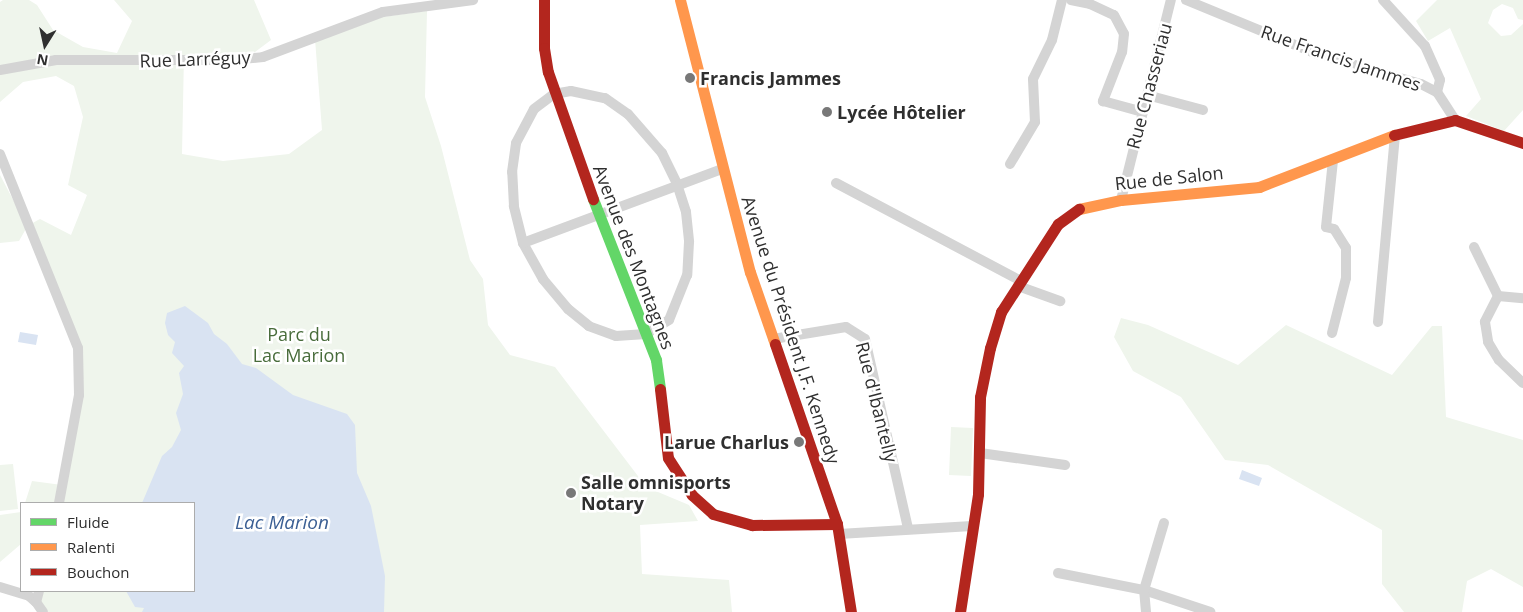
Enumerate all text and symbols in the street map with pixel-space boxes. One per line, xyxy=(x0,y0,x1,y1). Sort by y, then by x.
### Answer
north arrow xyxy=(20,20,70,70)
street label: Rue Francis Jammes xyxy=(1258,20,1424,96)
street label: Rue Chasseriau xyxy=(1122,21,1176,151)
street label: Rue Larréguy xyxy=(139,46,251,72)
text: N xyxy=(35,50,50,71)
place label: Francis Jammes xyxy=(700,67,841,89)
marker: Francis Jammes xyxy=(684,72,696,84)
place label: Lycée Hôtelier xyxy=(837,101,966,123)
marker: Lycée Hôtelier xyxy=(821,106,833,118)
street label: Avenue des Montagnes xyxy=(589,162,679,352)
street label: Rue de Salon xyxy=(1114,162,1224,194)
street label: Avenue du Président J.F. Kennedy xyxy=(737,193,845,467)
park label: Parc du Lac Marion xyxy=(253,324,345,366)
street label: Rue d'Ibantelly xyxy=(852,339,902,465)
place label: Larue Charlus xyxy=(664,431,789,453)
marker: Larue Charlus xyxy=(793,436,805,448)
place label: Salle omnisports Notary xyxy=(581,472,731,514)
marker: Salle omnisports Notary xyxy=(565,487,577,499)
legend xyxy=(20,502,195,592)
text: Fluide xyxy=(67,512,109,532)
water label: Lac Marion xyxy=(235,512,329,534)
text: Ralenti xyxy=(67,537,115,557)
text: Bouchon xyxy=(67,562,130,582)

